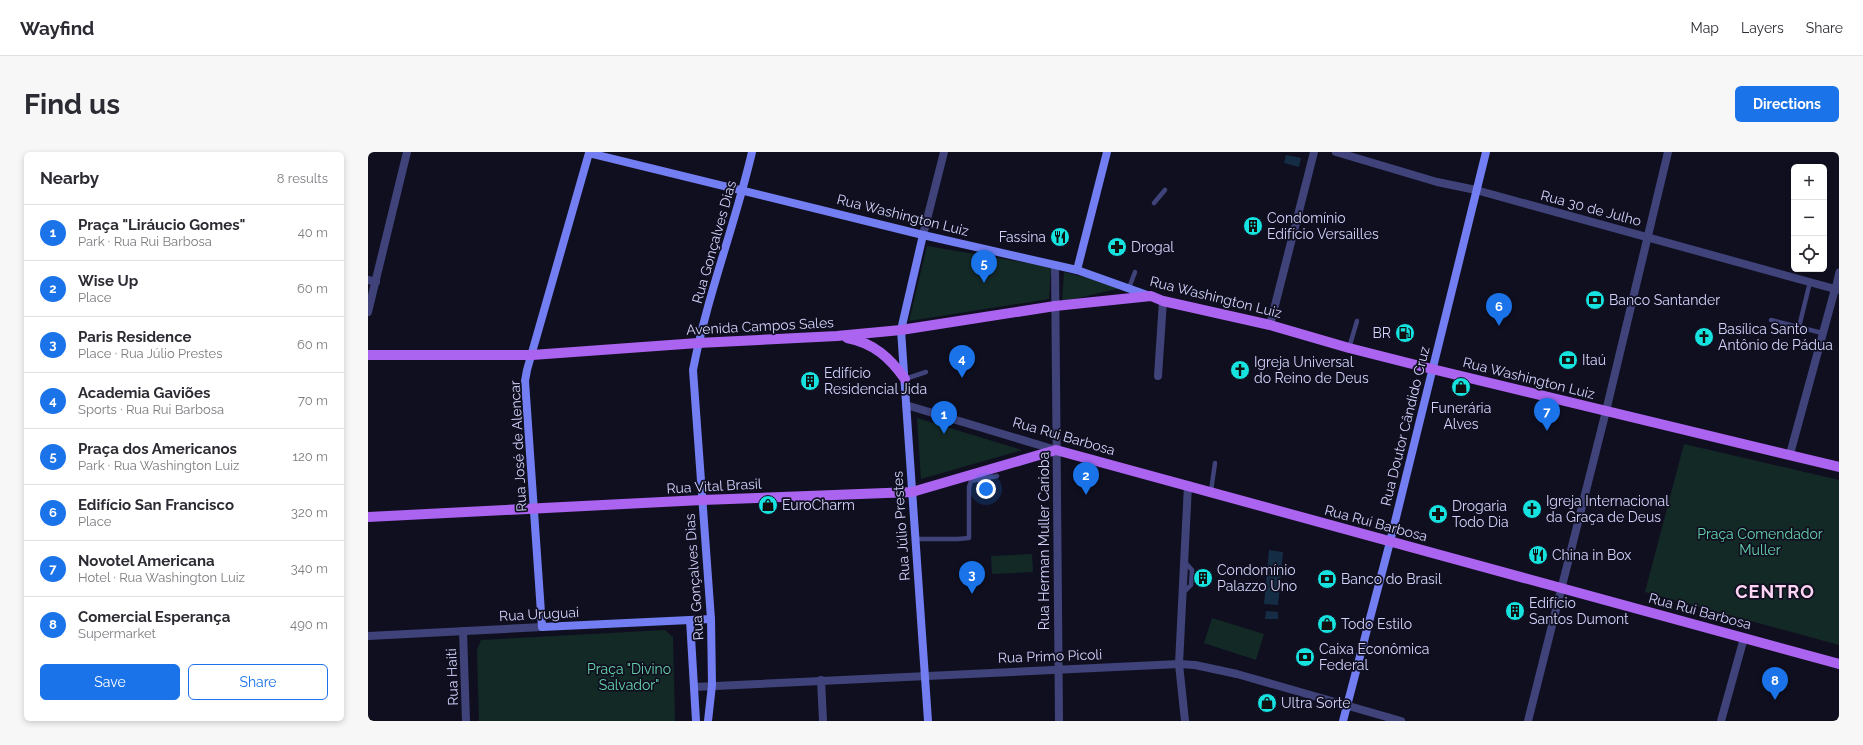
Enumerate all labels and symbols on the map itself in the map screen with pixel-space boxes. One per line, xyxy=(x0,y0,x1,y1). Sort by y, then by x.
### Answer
street label: Rua Gonçalves Dias xyxy=(689,178,739,305)
street label: Rua 30 de Julho xyxy=(1539,187,1643,229)
street label: Rua Washington Luiz xyxy=(835,191,971,239)
place label: Condomínio Edifício Versailles xyxy=(1267,210,1379,242)
building icon: Condomínio Edifício Versailles xyxy=(1242,215,1264,237)
restaurant icon: Fassina xyxy=(1049,226,1071,248)
place label: Fassina xyxy=(999,229,1046,245)
pharmacy icon: Drogal xyxy=(1106,236,1128,258)
place label: Drogal xyxy=(1131,239,1174,255)
pin: 5 xyxy=(971,250,997,283)
street label: Rua Washington Luiz xyxy=(1148,273,1284,321)
bank icon: Banco Santander xyxy=(1584,289,1606,311)
place label: Banco Santander xyxy=(1609,292,1720,308)
pin: 6 xyxy=(1486,293,1512,326)
street label: Avenida Campos Sales xyxy=(686,314,834,338)
place label: Basílica Santo Antônio de Pádua xyxy=(1718,321,1833,353)
fuel station icon: BR xyxy=(1394,322,1416,344)
place label: BR xyxy=(1373,325,1391,341)
church icon: Basílica Santo Antônio de Pádua xyxy=(1693,326,1715,348)
pin: 4 xyxy=(949,345,975,378)
street label: Rua Doutor Cândido Cruz xyxy=(1377,345,1433,507)
bank icon: Itaú xyxy=(1557,349,1579,371)
place label: Itaú xyxy=(1582,352,1606,368)
place label: Igreja Universal do Reino de Deus xyxy=(1254,354,1369,386)
street label: Rua Washington Luiz xyxy=(1461,354,1597,402)
church icon: Igreja Universal do Reino de Deus xyxy=(1229,359,1251,381)
place label: Edifício Residencial Jida xyxy=(824,365,927,397)
building icon: Edifício Residencial Jida xyxy=(799,370,821,392)
shop icon: Funerária Alves xyxy=(1450,376,1472,398)
street label: Rua José de Alencar xyxy=(507,380,529,512)
pin: 7 xyxy=(1534,398,1560,431)
place label: Funerária Alves xyxy=(1431,400,1491,432)
pin: 1 xyxy=(931,401,957,434)
street label: Rua Rui Barbosa xyxy=(1011,414,1117,458)
street label: Rua Herman Muller Carioba xyxy=(1036,452,1052,630)
pin: 2 xyxy=(1073,462,1099,495)
street label: Rua Júlio Prestes xyxy=(889,470,913,581)
street label: Rua Vital Brasil xyxy=(666,476,762,496)
your location xyxy=(976,479,996,499)
place label: Igreja Internacional da Graça de Deus xyxy=(1546,493,1669,525)
shop icon: EuroCharm xyxy=(757,494,779,516)
place label: EuroCharm xyxy=(782,497,855,513)
place label: Drogaria Todo Dia xyxy=(1452,498,1509,530)
church icon: Igreja Internacional da Graça de Deus xyxy=(1521,498,1543,520)
street label: Rua Rui Barbosa xyxy=(1323,502,1429,544)
pharmacy icon: Drogaria Todo Dia xyxy=(1427,503,1449,525)
street label: Rua Gonçalves Dias xyxy=(682,513,706,641)
park label: Praça Comendador Muller xyxy=(1697,526,1823,558)
restaurant icon: China in Box xyxy=(1527,544,1549,566)
place label: China in Box xyxy=(1552,547,1631,563)
pin: 3 xyxy=(959,561,985,594)
place label: Condomínio Palazzo Uno xyxy=(1217,562,1297,594)
building icon: Condomínio Palazzo Uno xyxy=(1192,567,1214,589)
bank icon: Banco do Brasil xyxy=(1316,568,1338,590)
place label: Banco do Brasil xyxy=(1341,571,1442,587)
district label: CENTRO xyxy=(1735,581,1815,602)
street label: Rua Rui Barbosa xyxy=(1647,590,1753,632)
place label: Edifício Santos Dumont xyxy=(1529,595,1629,627)
building icon: Edifício Santos Dumont xyxy=(1504,600,1526,622)
street label: Rua Uruguai xyxy=(499,604,579,624)
shop icon: Todo Estilo xyxy=(1316,613,1338,635)
place label: Todo Estilo xyxy=(1341,616,1412,632)
place label: Caixa Econômica Federal xyxy=(1319,641,1429,673)
street label: Rua Primo Picoli xyxy=(997,646,1103,666)
bank icon: Caixa Econômica Federal xyxy=(1294,646,1316,668)
street label: Rua Haiti xyxy=(443,648,461,706)
park label: Praça "Divino Salvador" xyxy=(587,661,671,693)
pin: 8 xyxy=(1762,667,1788,700)
shop icon: Ultra Sorte xyxy=(1256,692,1278,714)
place label: Ultra Sorte xyxy=(1281,695,1351,711)

